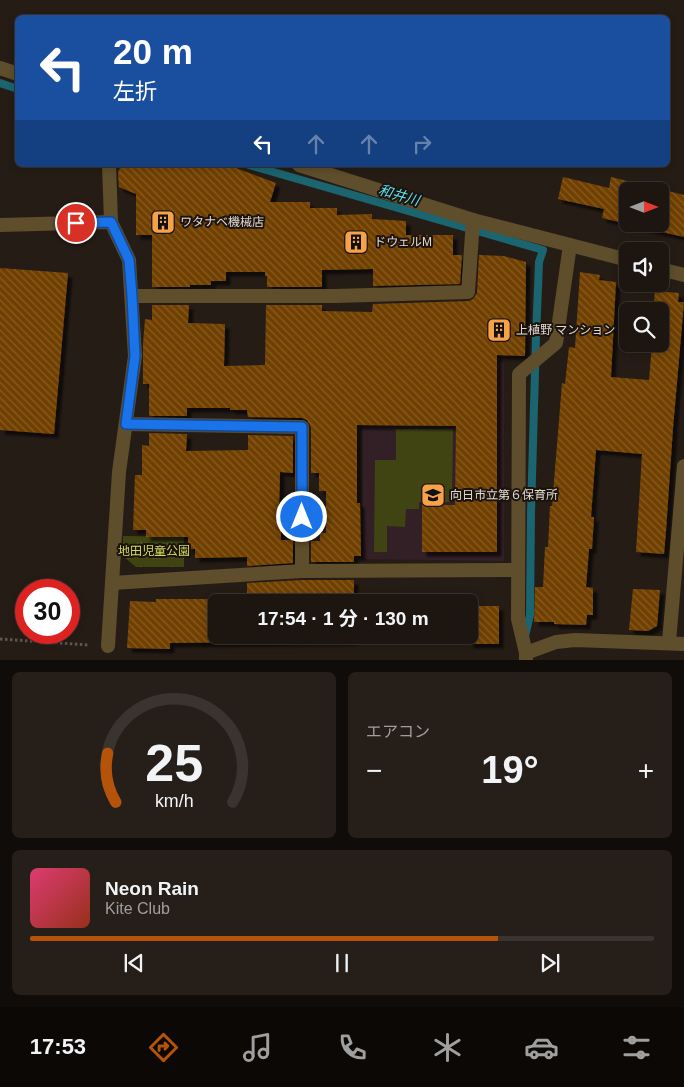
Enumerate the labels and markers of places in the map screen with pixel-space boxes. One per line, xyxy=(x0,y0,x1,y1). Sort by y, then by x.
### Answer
pin xyxy=(55,202,97,244)
building icon: ワタナベ機械店 xyxy=(150,209,176,235)
place label: ワタナベ機械店 xyxy=(180,215,264,229)
building icon: ドウェルM xyxy=(343,229,369,255)
place label: ドウェルM xyxy=(374,235,432,249)
building icon: 上植野 マンション xyxy=(486,317,512,343)
place label: 上植野 マンション xyxy=(516,323,615,337)
school or university icon: 向日市立第６保育所 xyxy=(420,482,446,508)
place label: 向日市立第６保育所 xyxy=(450,488,558,502)

